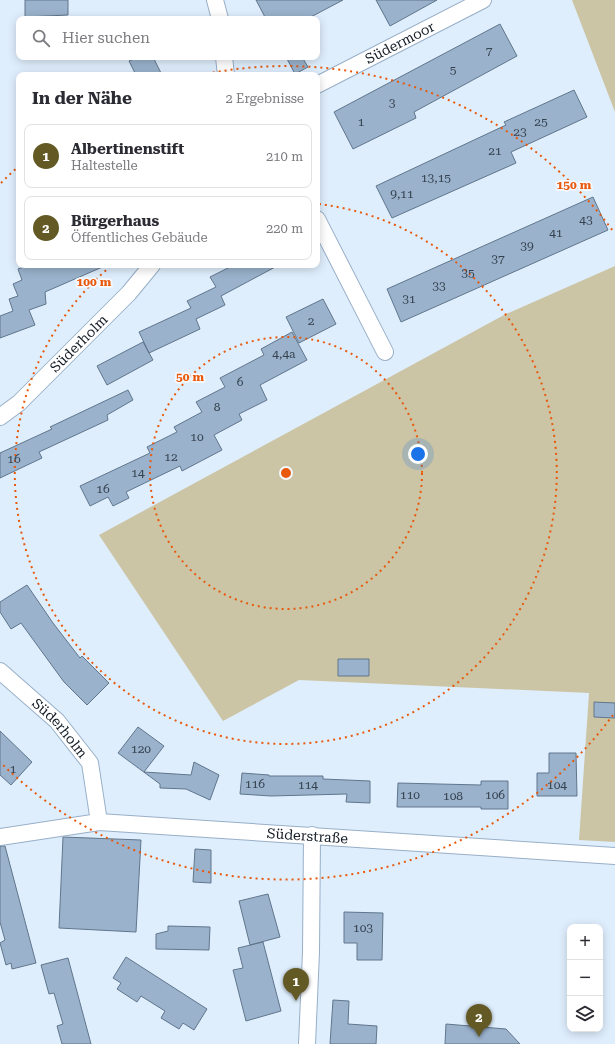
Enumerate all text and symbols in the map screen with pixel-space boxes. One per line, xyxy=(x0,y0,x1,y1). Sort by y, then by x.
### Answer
search box xyxy=(16,16,320,60)
street label: Südermoor xyxy=(362,18,437,67)
icon: search xyxy=(30,27,52,49)
text: Hier suchen xyxy=(62,29,150,47)
house number: 7 xyxy=(486,44,493,58)
house number: 5 xyxy=(450,63,457,77)
text: In der Nähe xyxy=(32,88,132,108)
text: 2 Ergebnisse xyxy=(226,91,304,106)
house number: 3 xyxy=(389,96,396,110)
house number: 1 xyxy=(358,115,365,129)
house number: 25 xyxy=(534,115,548,129)
house number: 23 xyxy=(513,125,527,139)
text: Albertinenstift xyxy=(71,140,184,158)
house number: 21 xyxy=(488,144,502,158)
text: 1 xyxy=(42,149,50,164)
text: 210 m xyxy=(266,149,303,164)
text: Haltestelle xyxy=(71,158,138,173)
house number: 13,15 xyxy=(421,171,451,185)
text: 150 m xyxy=(557,178,592,192)
house number: 9,11 xyxy=(390,187,414,201)
text: Bürgerhaus xyxy=(71,212,159,230)
house number: 43 xyxy=(579,213,593,227)
text: 2 xyxy=(42,221,50,236)
text: 220 m xyxy=(266,221,303,236)
house number: 41 xyxy=(549,226,563,240)
text: Öffentliches Gebäude xyxy=(71,230,208,245)
house number: 39 xyxy=(520,239,534,253)
house number: 37 xyxy=(491,252,505,266)
house number: 35 xyxy=(461,266,475,280)
text: 100 m xyxy=(77,275,112,289)
house number: 33 xyxy=(432,279,446,293)
house number: 31 xyxy=(402,292,416,306)
street label: Süderholm xyxy=(47,311,111,375)
house number: 2 xyxy=(308,314,315,328)
house number: 4,4a xyxy=(272,347,296,361)
text: 50 m xyxy=(176,370,204,384)
house number: 6 xyxy=(237,375,244,389)
house number: 8 xyxy=(214,400,221,414)
house number: 10 xyxy=(190,430,204,444)
your location xyxy=(408,444,428,464)
house number: 12 xyxy=(164,450,178,464)
house number: 16 xyxy=(7,452,21,466)
house number: 14 xyxy=(131,466,145,480)
centre of rings xyxy=(279,466,293,480)
house number: 16 xyxy=(96,482,110,496)
street label: Süderholm xyxy=(29,695,91,761)
house number: 120 xyxy=(131,742,151,756)
house number: 1 xyxy=(10,762,17,776)
house number: 116 xyxy=(245,777,265,791)
house number: 114 xyxy=(298,778,318,792)
house number: 104 xyxy=(547,778,567,792)
house number: 110 xyxy=(400,788,420,802)
house number: 106 xyxy=(485,788,505,802)
house number: 108 xyxy=(443,789,463,803)
street label: Süderstraße xyxy=(266,825,349,846)
house number: 103 xyxy=(353,921,373,935)
map controls xyxy=(567,924,603,1032)
button: + xyxy=(567,924,603,960)
button: − xyxy=(567,960,603,996)
pin: 1 xyxy=(283,968,309,1001)
button: layers xyxy=(567,996,603,1032)
pin: 2 xyxy=(466,1004,492,1037)

